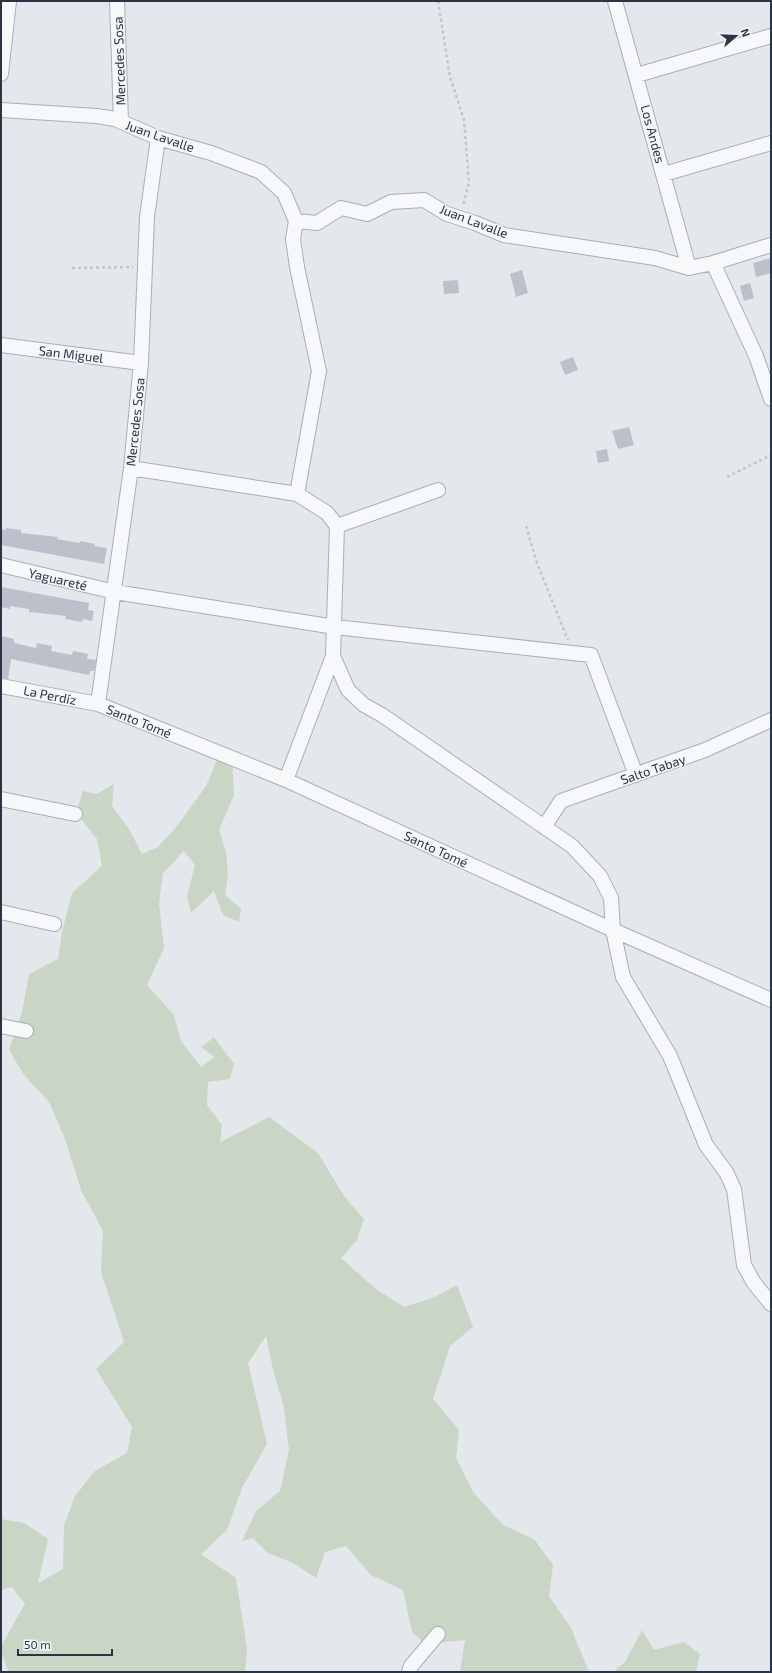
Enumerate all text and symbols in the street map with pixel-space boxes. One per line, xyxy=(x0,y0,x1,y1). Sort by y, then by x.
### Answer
street label: Mercedes Sosa xyxy=(109,16,129,106)
north arrow xyxy=(716,16,756,56)
text: N xyxy=(738,27,753,39)
street label: Los Andes xyxy=(638,103,668,165)
street label: Juan Lavalle xyxy=(123,117,197,155)
street label: Juan Lavalle xyxy=(438,201,510,241)
street label: San Miguel xyxy=(38,342,104,366)
street label: Mercedes Sosa xyxy=(122,377,148,467)
street label: Yaguareté xyxy=(27,565,89,593)
street label: La Perdíz xyxy=(22,682,78,708)
street label: Santo Tomé xyxy=(104,701,174,741)
street label: Salto Tabay xyxy=(618,750,688,788)
street label: Santo Tomé xyxy=(401,827,471,871)
scale bar xyxy=(18,1631,112,1657)
text: 50 m xyxy=(24,1637,51,1651)

